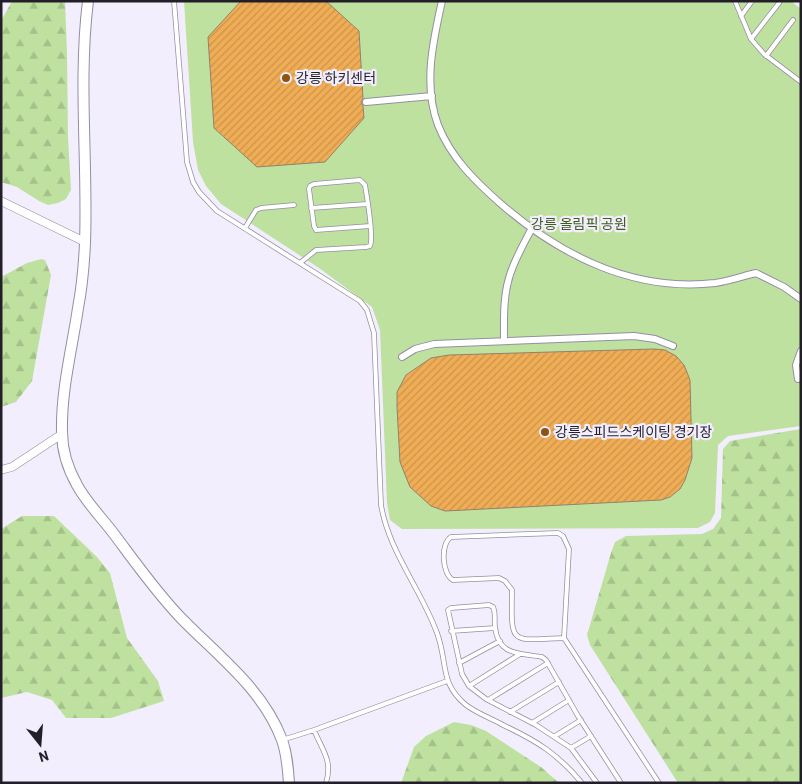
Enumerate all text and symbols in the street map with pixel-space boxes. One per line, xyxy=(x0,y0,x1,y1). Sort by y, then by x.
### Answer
place label: 강릉 하키센터 xyxy=(296,69,376,86)
marker: 강릉 하키센터 xyxy=(280,72,292,84)
park label: 강릉 올림픽 공원 xyxy=(531,215,627,232)
place label: 강릉스피드스케이팅 경기장 xyxy=(555,423,712,440)
marker: 강릉스피드스케이팅 경기장 xyxy=(539,426,551,438)
north arrow xyxy=(15,719,65,769)
text: N xyxy=(37,747,51,766)

